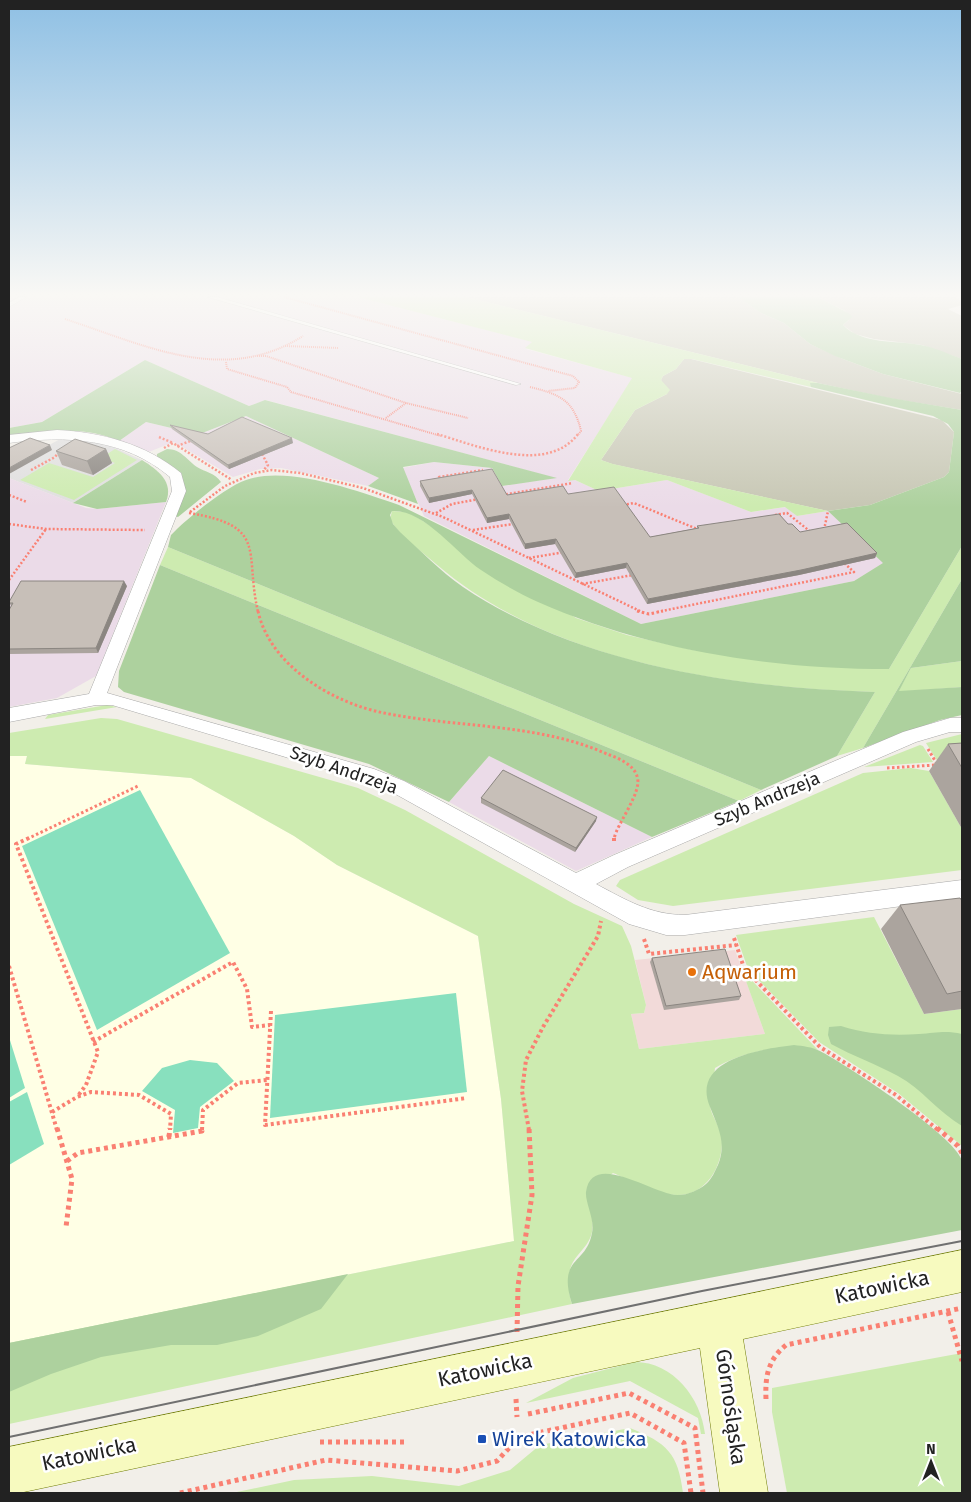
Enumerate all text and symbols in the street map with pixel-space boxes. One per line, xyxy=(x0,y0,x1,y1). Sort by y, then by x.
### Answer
street label: Szyb Andrzeja xyxy=(287,741,401,799)
street label: Szyb Andrzeja xyxy=(711,767,823,831)
place label: Aqwarium xyxy=(702,959,797,985)
marker: Aqwarium xyxy=(686,966,698,978)
street label: Katowicka xyxy=(832,1264,932,1310)
street label: Katowicka xyxy=(435,1347,535,1393)
street label: Górnośląska xyxy=(710,1347,752,1467)
place label: Wirek Katowicka xyxy=(492,1426,647,1452)
street label: Katowicka xyxy=(39,1431,139,1477)
marker: Wirek Katowicka xyxy=(476,1433,488,1445)
north arrow xyxy=(906,1437,956,1487)
text: N xyxy=(926,1441,936,1458)

